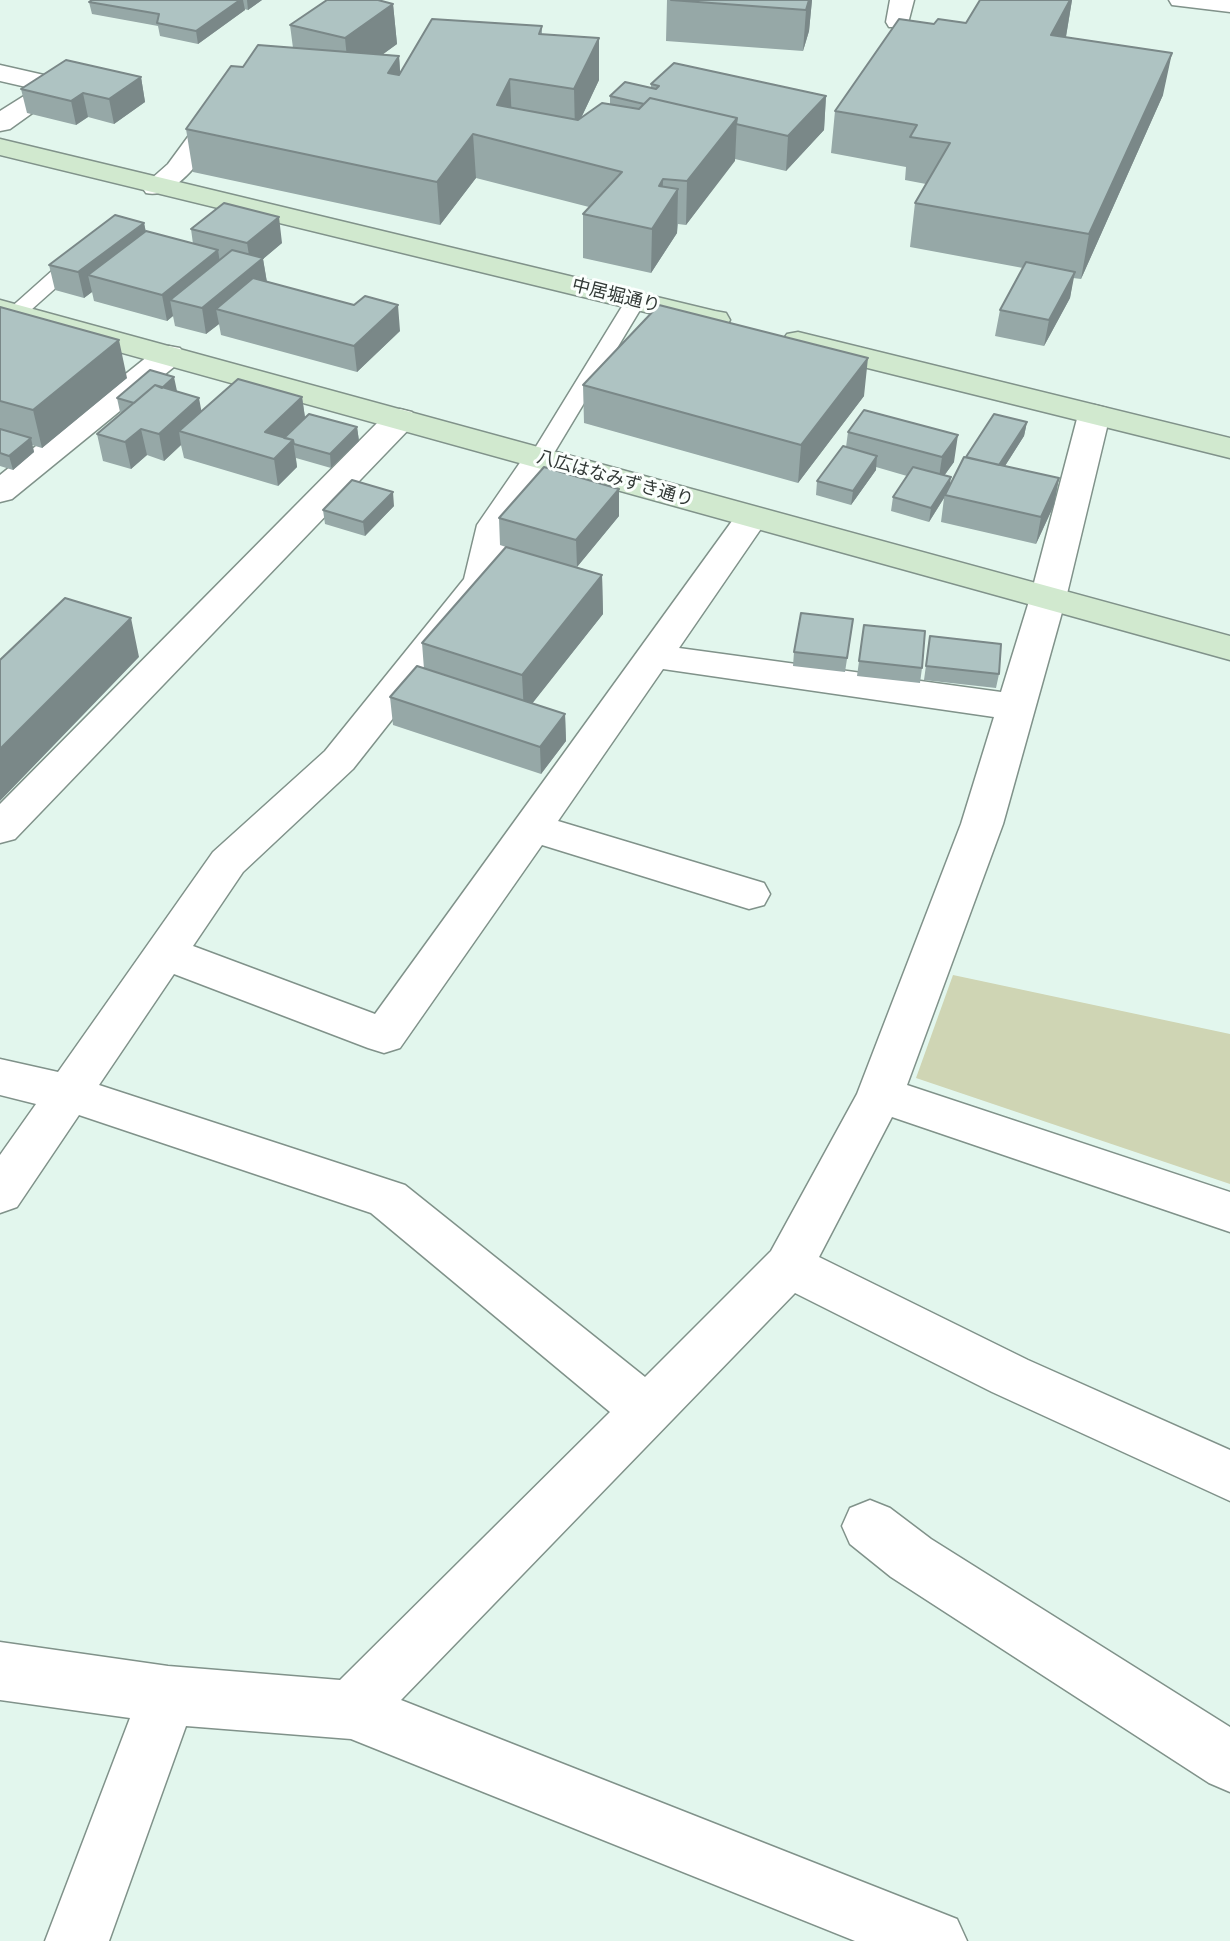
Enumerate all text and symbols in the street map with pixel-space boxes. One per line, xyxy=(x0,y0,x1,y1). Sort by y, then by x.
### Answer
street label: 中居堀通り xyxy=(570,275,662,317)
street label: 八広はなみずき通り xyxy=(534,446,696,512)

